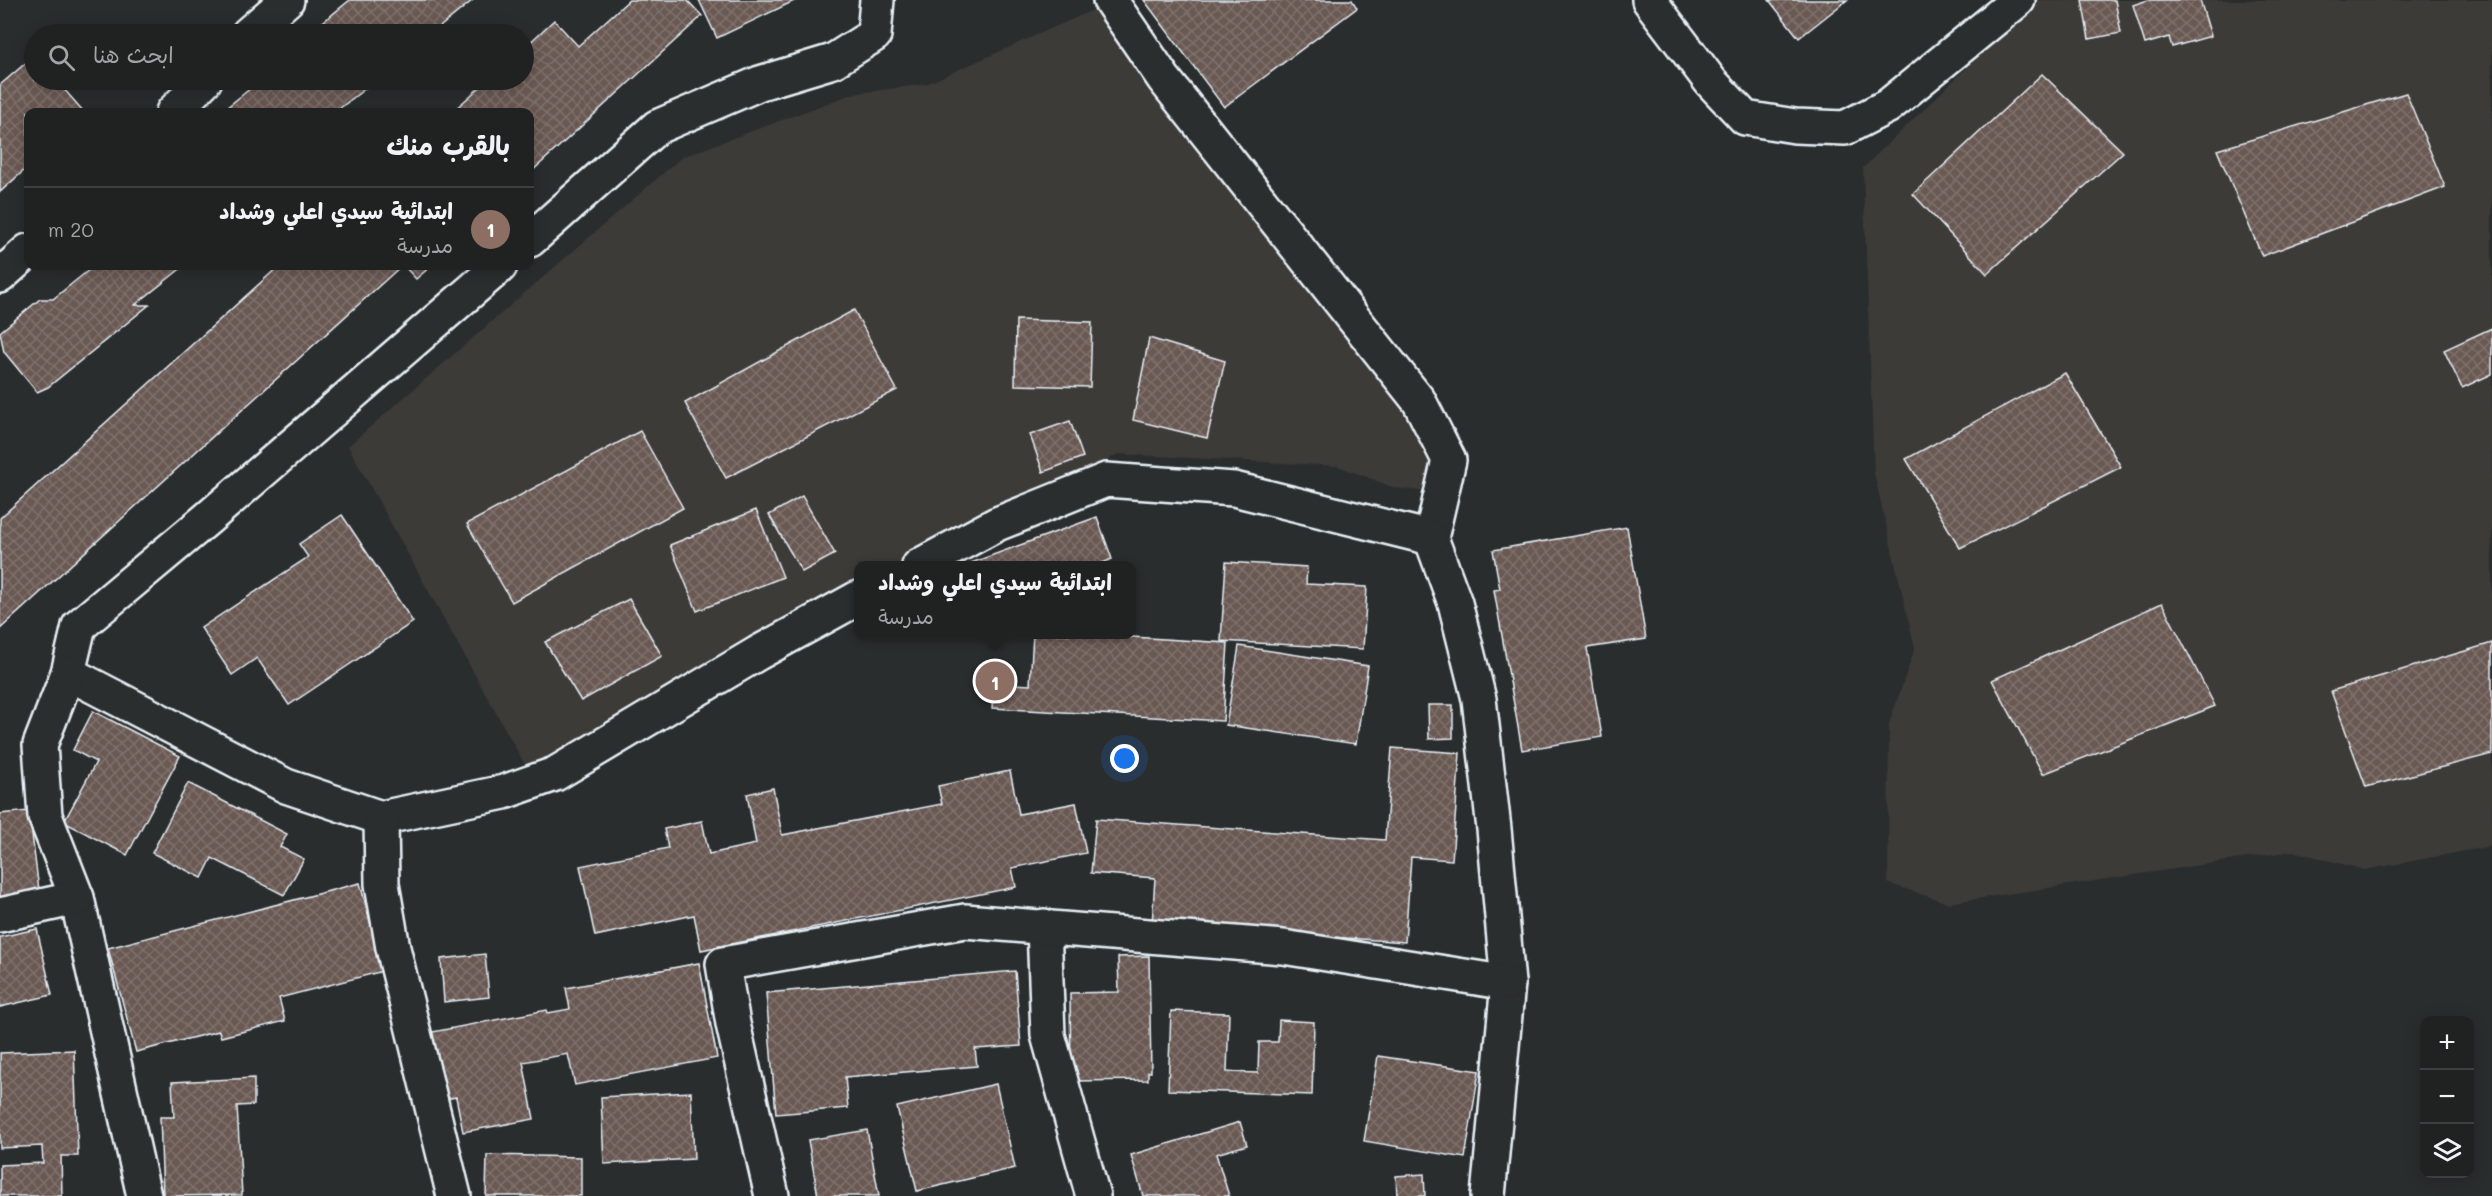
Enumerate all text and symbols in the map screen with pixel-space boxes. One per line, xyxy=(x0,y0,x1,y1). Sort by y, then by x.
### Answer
search box xyxy=(24,24,534,90)
text: ابحث هنا xyxy=(93,40,174,69)
icon: search xyxy=(45,41,78,74)
text: بالقرب منك xyxy=(387,128,510,162)
text: ابتدائية سيدي اعلي وشداد xyxy=(219,196,453,225)
text: 20 m xyxy=(48,216,94,242)
text: 1 xyxy=(486,216,495,242)
text: مدرسة xyxy=(397,232,453,258)
popup xyxy=(854,561,1136,639)
text: ابتدائية سيدي اعلي وشداد xyxy=(878,567,1112,596)
text: مدرسة xyxy=(878,603,934,629)
pin: 1 xyxy=(976,658,1014,704)
your location xyxy=(1110,744,1139,773)
map controls xyxy=(2420,1016,2474,1178)
button: + xyxy=(2420,1016,2474,1070)
button: − xyxy=(2420,1070,2474,1124)
button: layers xyxy=(2420,1124,2474,1178)

